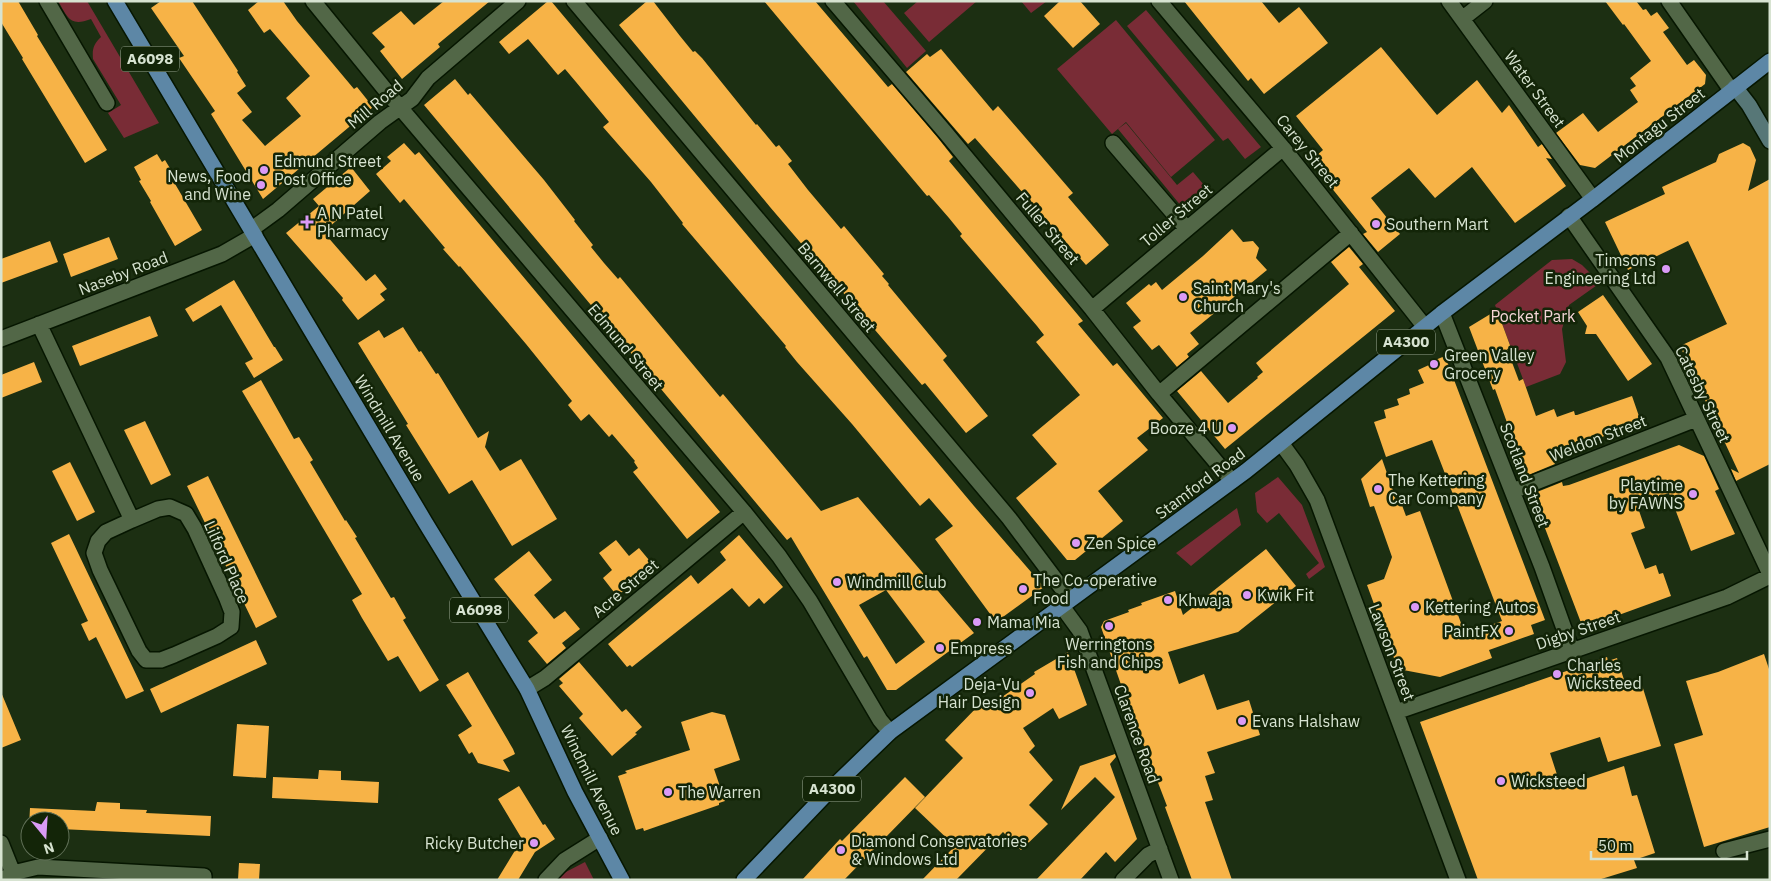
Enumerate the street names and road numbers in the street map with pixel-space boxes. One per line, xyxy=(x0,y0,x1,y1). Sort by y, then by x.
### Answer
road number: A6098 xyxy=(121,46,179,72)
street label: Water Street xyxy=(1500,47,1570,131)
street label: Mill Road xyxy=(343,75,407,133)
street label: Montagu Street xyxy=(1609,83,1709,167)
street label: Carey Street xyxy=(1272,110,1344,192)
street label: Toller Street xyxy=(1136,179,1216,251)
street label: Fuller Street xyxy=(1012,188,1084,268)
street label: Barnwell Street xyxy=(794,238,880,336)
street label: Naseby Road xyxy=(75,247,171,299)
street label: Edmund Street xyxy=(584,299,668,395)
road number: A4300 xyxy=(1377,330,1435,354)
street label: Catesby Street xyxy=(1671,342,1735,446)
street label: Windmill Avenue xyxy=(350,371,430,485)
street label: Weldon Street xyxy=(1547,410,1649,466)
street label: Scotland Street xyxy=(1496,420,1554,530)
street label: Stamford Road xyxy=(1151,443,1249,523)
street label: Lilford Place xyxy=(200,517,254,607)
street label: Acre Street xyxy=(588,554,662,622)
road number: A6098 xyxy=(450,598,508,622)
street label: Lawson Street xyxy=(1364,601,1420,703)
street label: Digby Street xyxy=(1533,606,1623,654)
street label: Clarence Road xyxy=(1110,682,1164,786)
street label: Windmill Avenue xyxy=(557,721,627,839)
road number: A4300 xyxy=(803,776,861,802)

